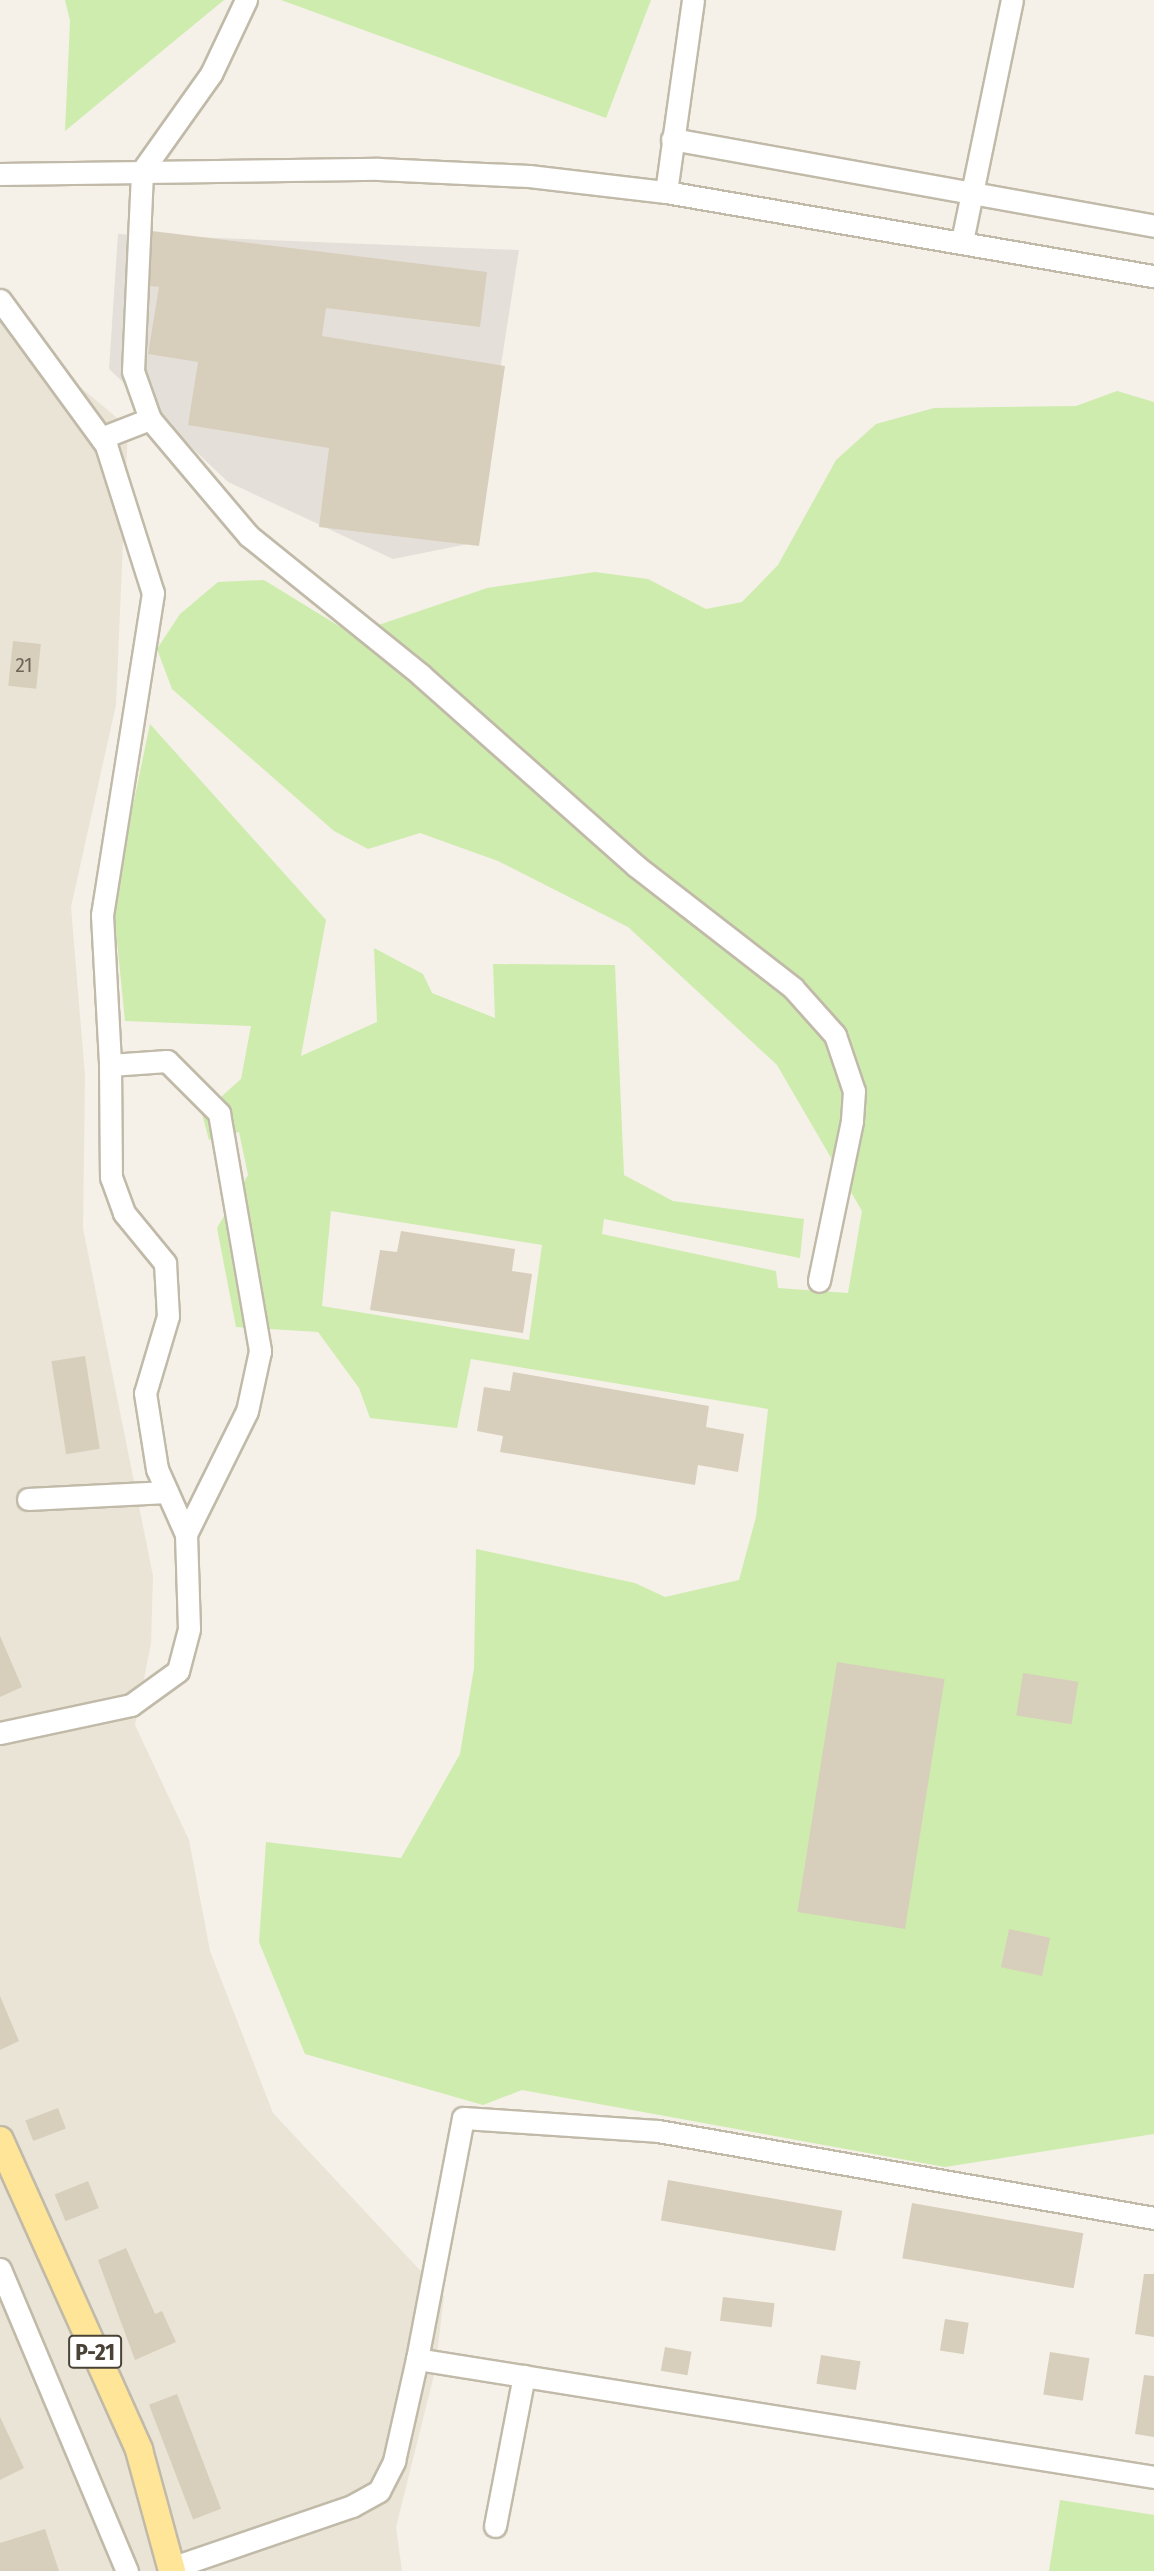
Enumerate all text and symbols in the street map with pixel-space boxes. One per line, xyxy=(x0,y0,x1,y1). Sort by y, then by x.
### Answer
house number: 21 xyxy=(16,652,32,678)
road number: Р-21 xyxy=(67,2332,123,2372)

